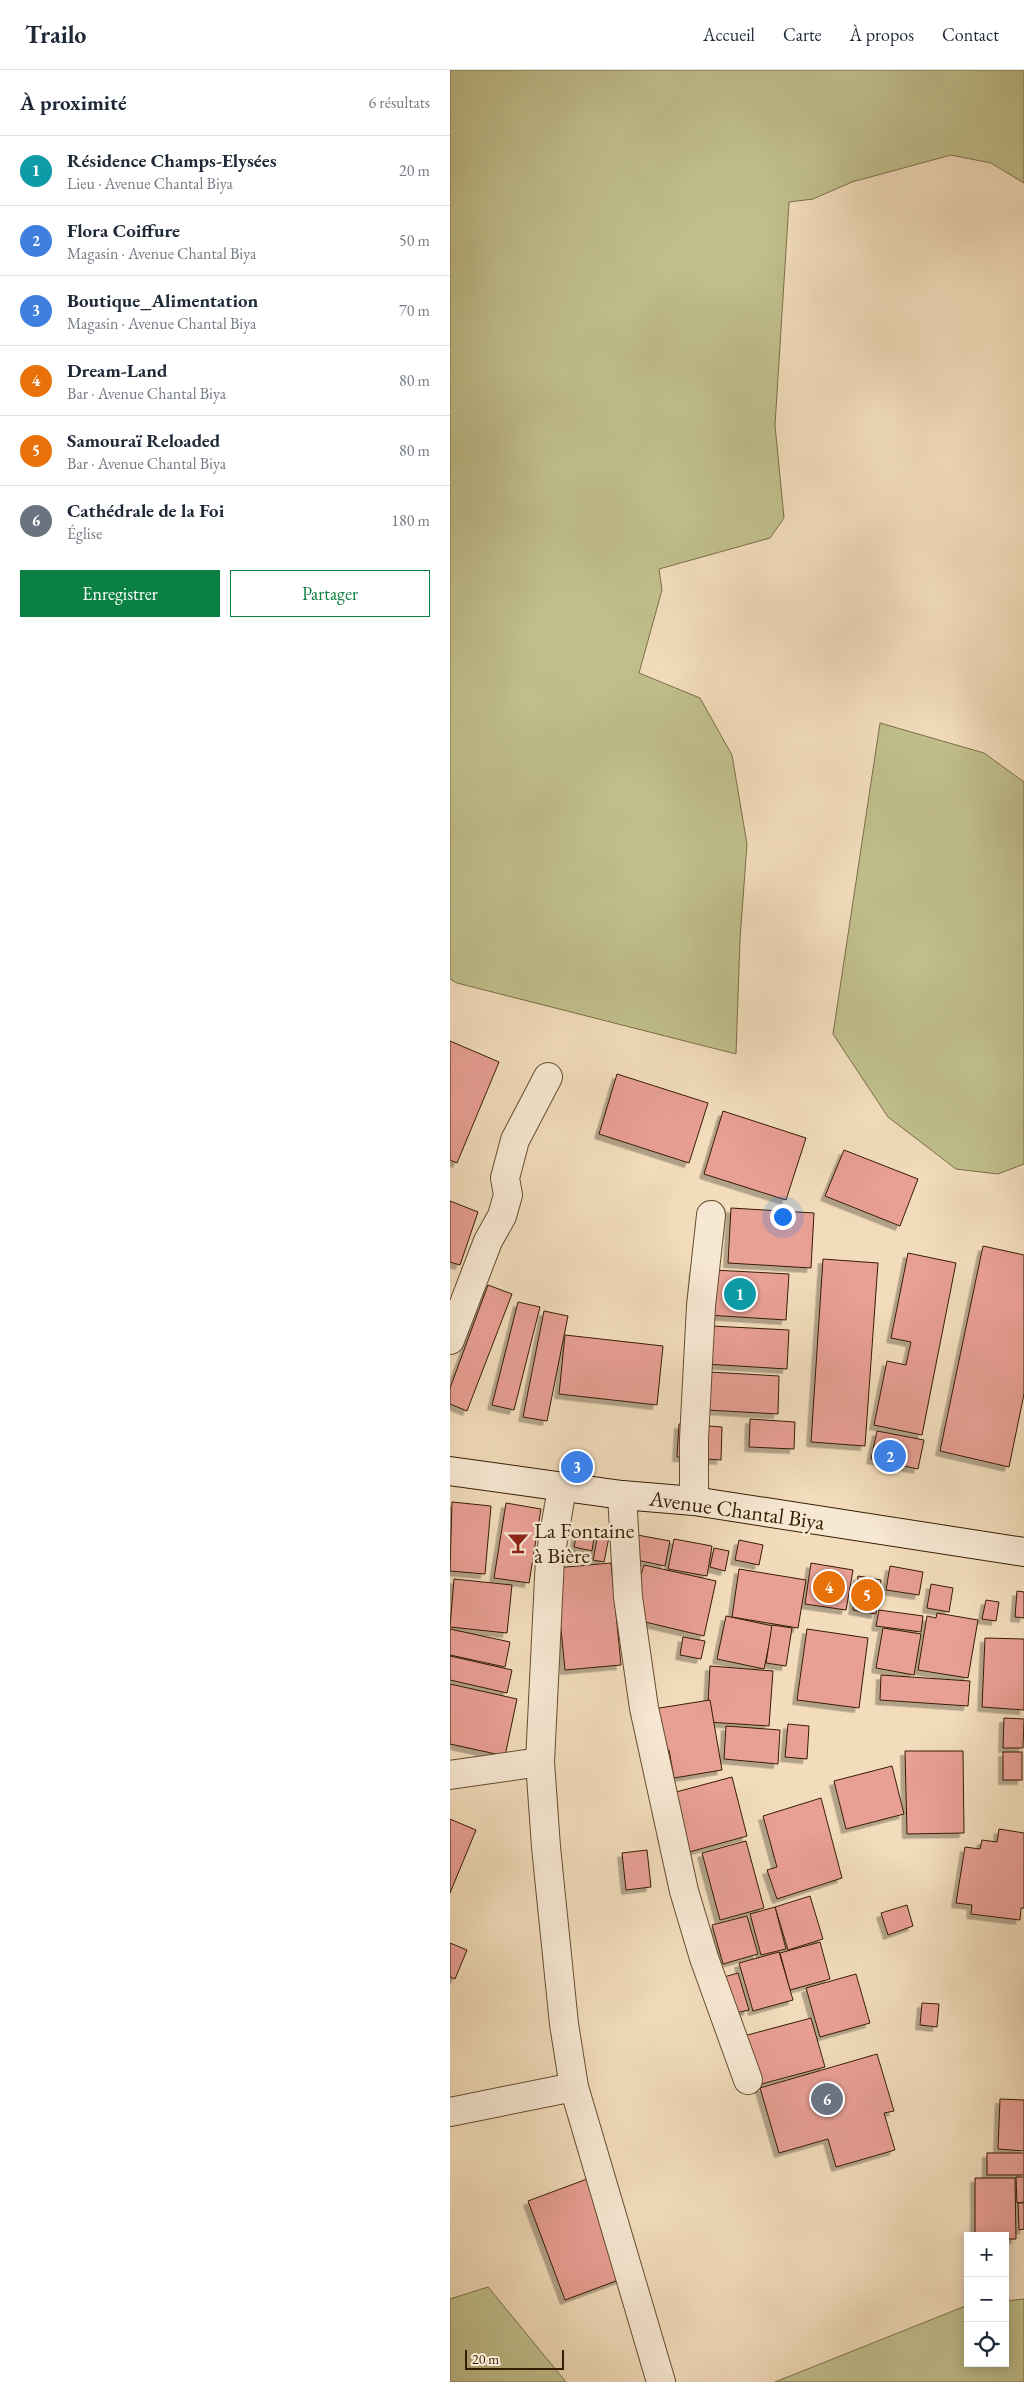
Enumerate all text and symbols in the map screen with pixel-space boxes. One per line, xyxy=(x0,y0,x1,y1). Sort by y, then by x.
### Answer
text: Trailo xyxy=(25,19,86,50)
text: Accueil xyxy=(703,23,755,46)
text: Carte xyxy=(783,23,822,46)
text: À propos xyxy=(850,23,914,46)
text: Contact xyxy=(942,23,999,46)
text: À proximité xyxy=(20,89,127,116)
text: 6 résultats xyxy=(368,92,430,113)
text: Résidence Champs-Elysées xyxy=(67,148,277,173)
text: 1 xyxy=(32,160,40,181)
text: 20 m xyxy=(399,160,430,181)
text: Lieu · Avenue Chantal Biya xyxy=(67,173,233,194)
text: Flora Coiffure xyxy=(67,218,180,243)
text: 2 xyxy=(32,230,40,251)
text: 50 m xyxy=(399,230,430,251)
text: Magasin · Avenue Chantal Biya xyxy=(67,243,256,264)
text: Boutique_Alimentation xyxy=(67,288,258,313)
text: 3 xyxy=(32,300,40,321)
text: 70 m xyxy=(399,300,430,321)
text: Magasin · Avenue Chantal Biya xyxy=(67,313,256,334)
text: Dream-Land xyxy=(67,358,168,383)
text: 4 xyxy=(32,370,40,391)
text: 80 m xyxy=(399,370,430,391)
text: Bar · Avenue Chantal Biya xyxy=(67,383,226,404)
text: Samouraï Reloaded xyxy=(67,428,220,453)
text: 5 xyxy=(32,440,40,461)
text: 80 m xyxy=(399,440,430,461)
text: Bar · Avenue Chantal Biya xyxy=(67,453,226,474)
text: Cathédrale de la Foi xyxy=(67,498,224,523)
text: 6 xyxy=(32,510,40,531)
text: 180 m xyxy=(391,510,430,531)
text: Église xyxy=(67,523,102,544)
button: Enregistrer xyxy=(20,570,220,617)
button: Partager xyxy=(230,570,430,617)
your location xyxy=(770,1204,796,1230)
pin: 1 xyxy=(724,1275,756,1313)
pin: 2 xyxy=(874,1437,906,1475)
pin: 3 xyxy=(561,1448,593,1486)
street label: Avenue Chantal Biya xyxy=(647,1483,827,1537)
place label: La Fontaine à Bière xyxy=(534,1516,635,1570)
bar icon: La Fontaine à Bière xyxy=(505,1530,531,1556)
pin: 4 xyxy=(813,1568,845,1606)
pin: 5 xyxy=(851,1576,883,1614)
pin: 6 xyxy=(811,2080,843,2118)
map controls xyxy=(964,2232,1009,2367)
button: + xyxy=(964,2232,1009,2277)
button: − xyxy=(964,2277,1009,2322)
button: locate xyxy=(964,2322,1009,2367)
scale bar xyxy=(465,2347,564,2370)
text: 20 m xyxy=(472,2350,499,2368)

